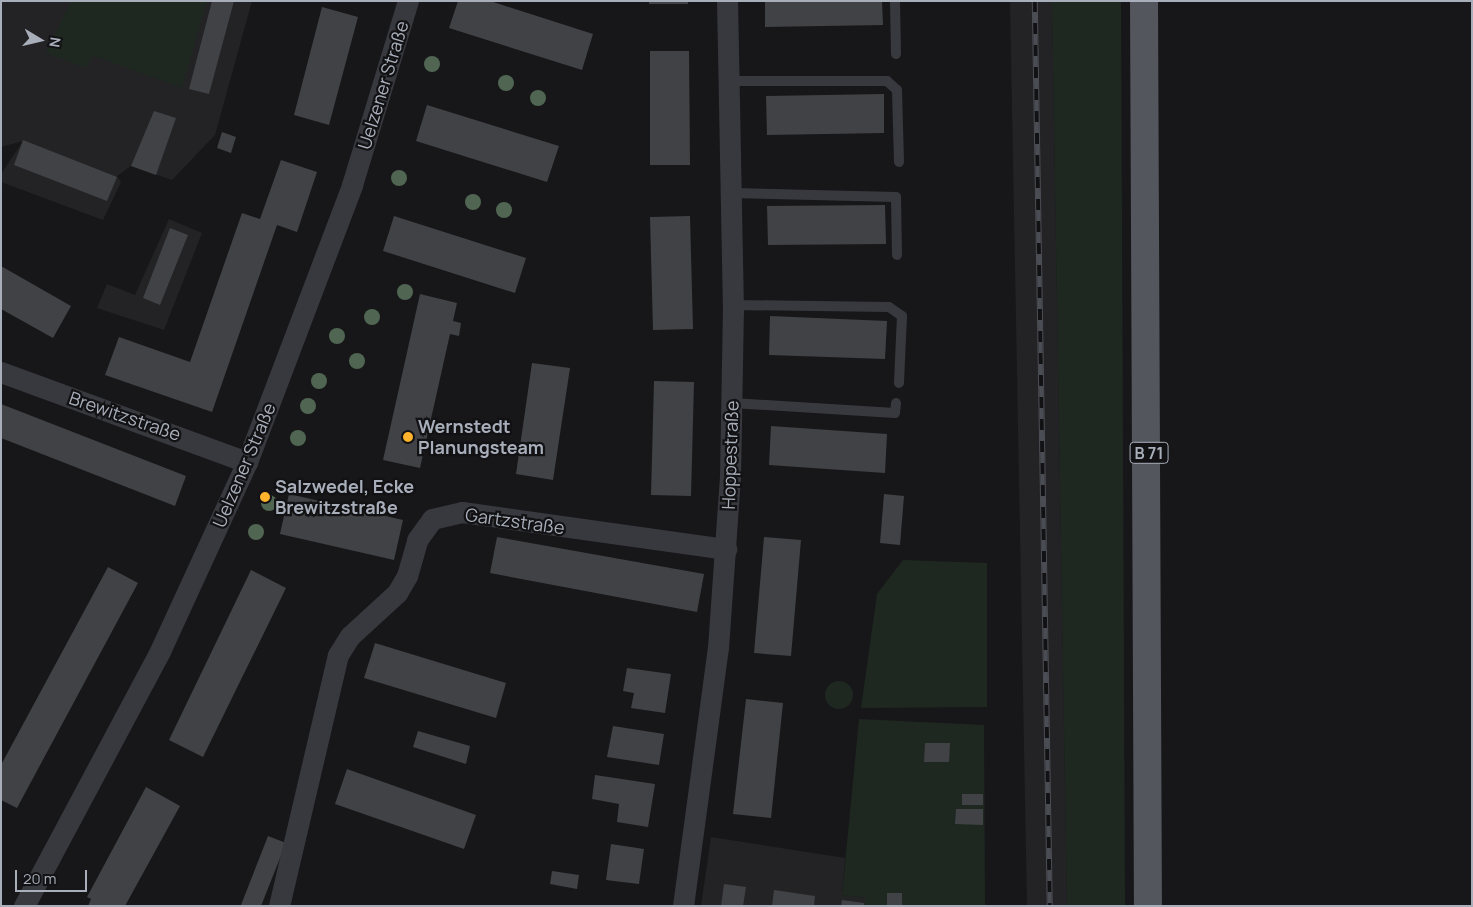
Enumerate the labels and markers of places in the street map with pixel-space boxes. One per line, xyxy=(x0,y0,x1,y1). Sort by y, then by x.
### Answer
place label: Wernstedt Planungsteam xyxy=(418,416,544,458)
marker: Wernstedt Planungsteam xyxy=(402,431,414,443)
place label: Salzwedel, Ecke Brewitzstraße xyxy=(275,476,414,518)
marker: Salzwedel, Ecke Brewitzstraße xyxy=(259,491,271,503)

